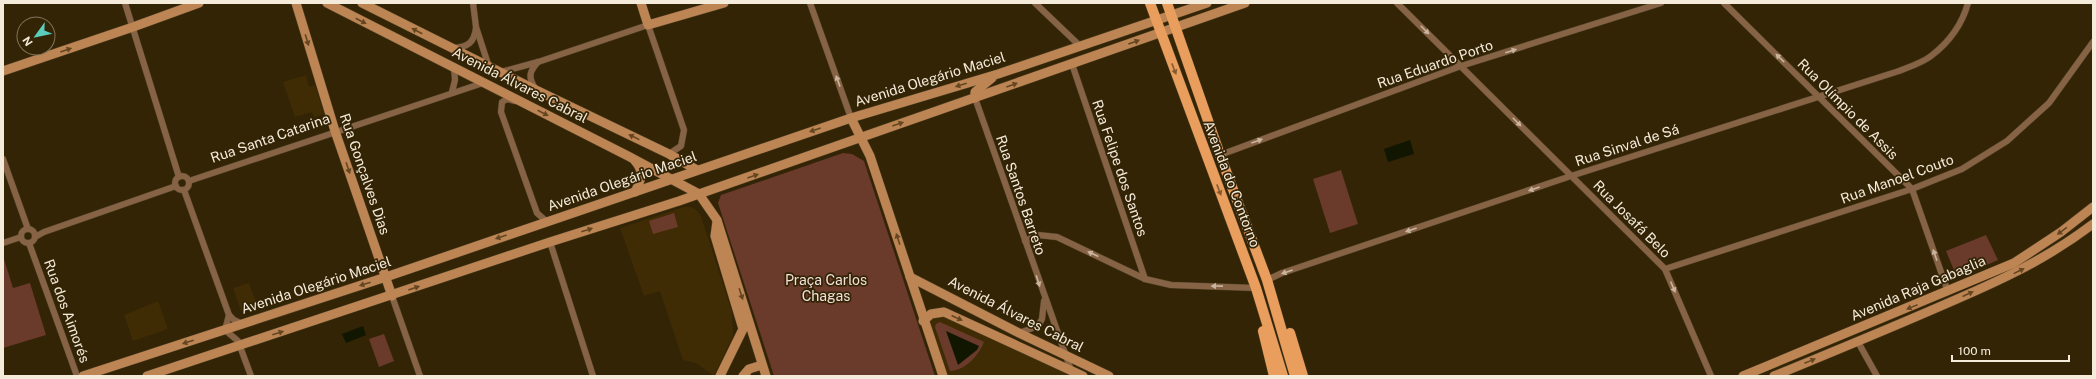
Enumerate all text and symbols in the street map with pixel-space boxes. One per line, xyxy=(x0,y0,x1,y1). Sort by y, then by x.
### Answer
north arrow xyxy=(16,16,56,56)
one-way arrow xyxy=(356,18,367,24)
one-way arrow xyxy=(1420,25,1430,35)
one-way arrow xyxy=(411,28,422,34)
text: N xyxy=(20,35,35,48)
one-way arrow xyxy=(304,35,310,47)
street label: Rua Eduardo Porto xyxy=(1375,37,1495,91)
one-way arrow xyxy=(1129,38,1141,44)
street label: Avenida Álvares Cabral xyxy=(450,43,591,126)
one-way arrow xyxy=(61,47,73,53)
one-way arrow xyxy=(1505,47,1517,53)
street label: Avenida Olegário Maciel xyxy=(853,48,1007,110)
one-way arrow xyxy=(1775,53,1785,63)
street label: Rua Olímpio de Assis xyxy=(1794,55,1902,163)
one-way arrow xyxy=(1171,63,1177,75)
one-way arrow xyxy=(835,75,841,87)
one-way arrow xyxy=(955,82,967,88)
one-way arrow xyxy=(1006,82,1018,88)
street label: Rua Felipe dos Santos xyxy=(1089,98,1151,238)
street label: Rua Santa Catarina xyxy=(208,110,332,166)
one-way arrow xyxy=(537,110,549,116)
street label: Rua Gonçalves Dias xyxy=(337,111,393,237)
one-way arrow xyxy=(1512,117,1522,127)
street label: Avenida do Contorno xyxy=(1200,118,1264,250)
one-way arrow xyxy=(893,120,905,126)
street label: Rua Sinval de Sá xyxy=(1573,121,1681,169)
one-way arrow xyxy=(808,128,820,134)
street label: Rua Santos Barreto xyxy=(993,133,1049,257)
one-way arrow xyxy=(628,134,640,140)
one-way arrow xyxy=(1251,138,1263,144)
street label: Avenida Olegário Maciel xyxy=(545,148,699,214)
street label: Rua Manoel Couto xyxy=(1838,151,1956,207)
one-way arrow xyxy=(345,162,351,174)
one-way arrow xyxy=(748,173,760,179)
street label: Rua Josafá Belo xyxy=(1590,177,1674,261)
one-way arrow xyxy=(1217,185,1223,197)
one-way arrow xyxy=(1527,186,1539,192)
one-way arrow xyxy=(582,227,594,233)
one-way arrow xyxy=(1404,227,1416,233)
one-way arrow xyxy=(2057,227,2068,235)
one-way arrow xyxy=(895,233,901,245)
one-way arrow xyxy=(494,234,506,240)
one-way arrow xyxy=(1931,249,1937,261)
one-way arrow xyxy=(1088,251,1099,257)
street label: Avenida Raja Gabaglia xyxy=(1848,252,1988,324)
street label: Avenida Olegário Maciel xyxy=(239,253,393,317)
street label: Rua dos Aimorés xyxy=(41,257,93,365)
one-way arrow xyxy=(2013,268,2025,275)
one-way arrow xyxy=(1281,269,1293,275)
park label: Praça Carlos Chagas xyxy=(785,272,867,304)
street label: Avenida Álvares Cabral xyxy=(946,272,1087,355)
one-way arrow xyxy=(1035,275,1041,287)
one-way arrow xyxy=(358,281,370,287)
one-way arrow xyxy=(1669,281,1676,293)
one-way arrow xyxy=(1210,283,1223,289)
one-way arrow xyxy=(409,285,421,291)
one-way arrow xyxy=(738,288,744,300)
one-way arrow xyxy=(1963,291,1974,297)
one-way arrow xyxy=(1905,304,1917,310)
one-way arrow xyxy=(952,315,963,321)
one-way arrow xyxy=(272,330,284,336)
scale bar xyxy=(1952,337,2069,363)
one-way arrow xyxy=(182,339,194,345)
text: 100 m xyxy=(1958,344,1991,358)
one-way arrow xyxy=(1804,358,1816,364)

